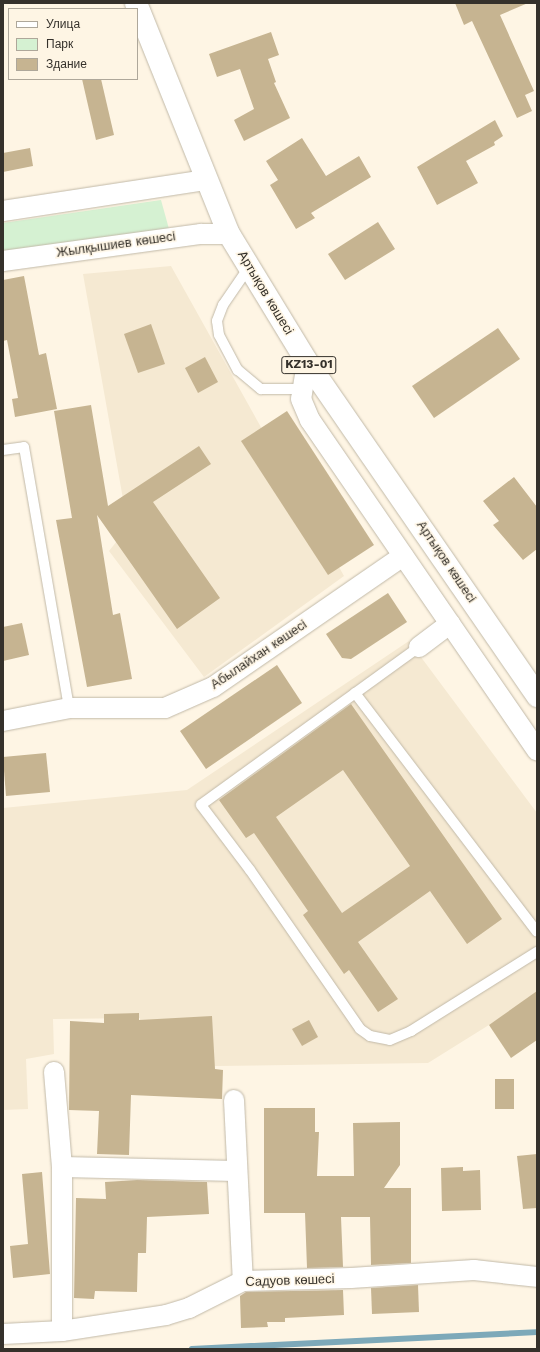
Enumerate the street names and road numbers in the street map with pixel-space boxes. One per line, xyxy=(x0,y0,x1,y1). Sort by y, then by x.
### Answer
street label: Жылқышиев көшесі xyxy=(55,229,177,261)
street label: Артықов көшесі xyxy=(234,248,296,338)
road number: KZ13-01 xyxy=(281,355,337,375)
street label: Артықов көшесі xyxy=(413,518,479,606)
street label: Абылайхан көшесі xyxy=(208,617,310,693)
street label: Садуов көшесі xyxy=(245,1272,335,1290)

